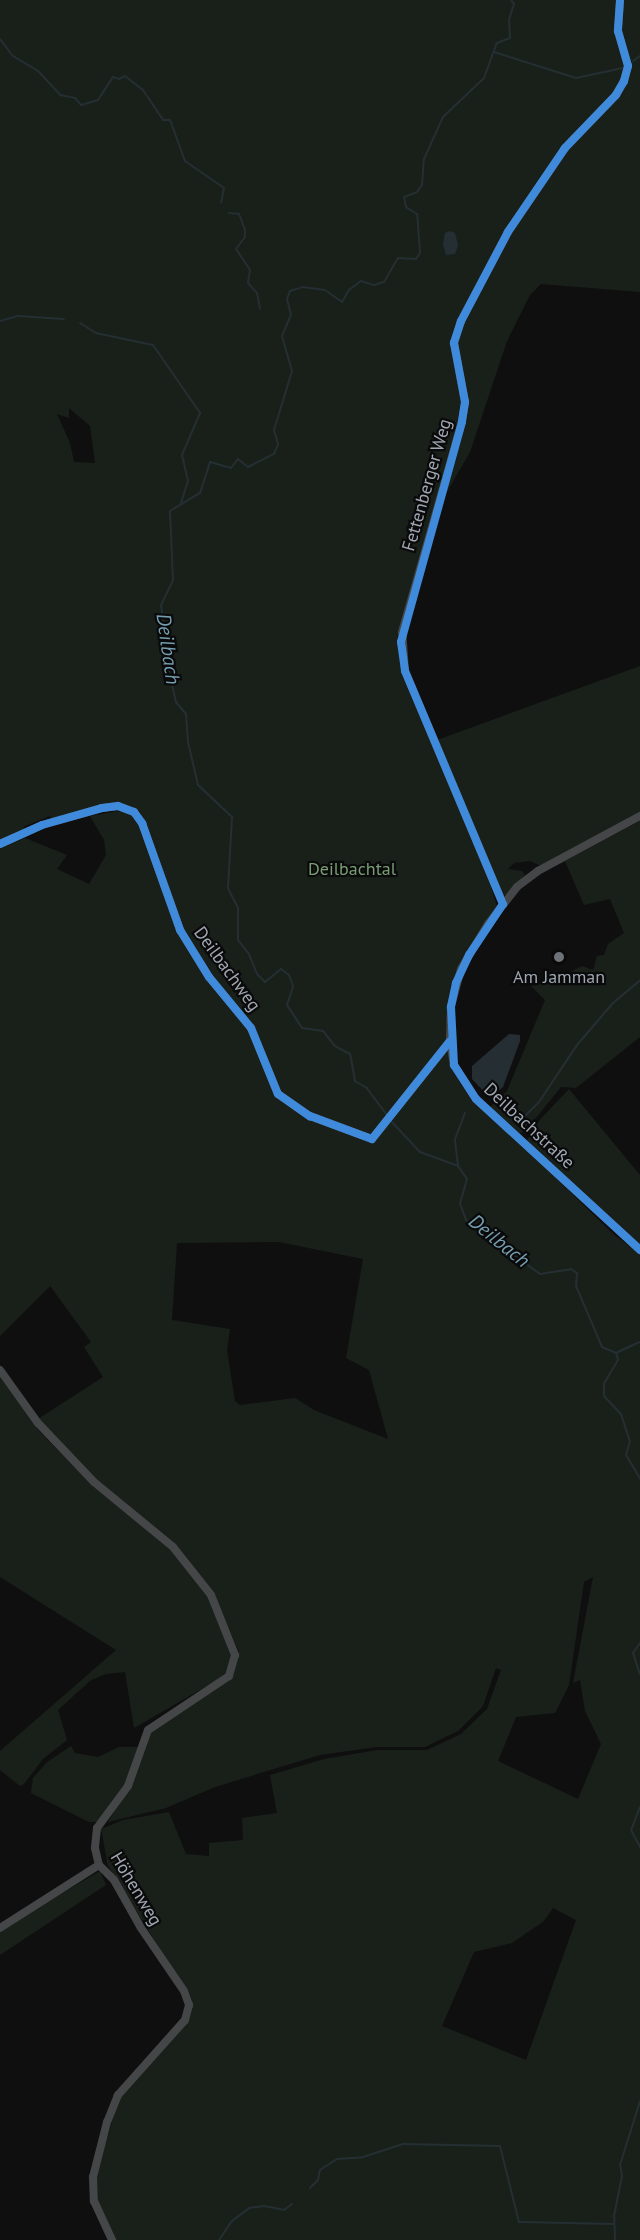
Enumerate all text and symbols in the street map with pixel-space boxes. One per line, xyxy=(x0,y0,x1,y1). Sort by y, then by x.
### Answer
street label: Fettenberger Weg xyxy=(398,416,456,554)
water label: Deilbach xyxy=(151,612,185,686)
park label: Deilbachtal xyxy=(308,858,396,880)
street label: Deilbachweg xyxy=(189,923,265,1015)
marker: Am Jamman xyxy=(552,950,566,964)
place label: Am Jamman xyxy=(513,966,605,988)
street label: Deilbachstraße xyxy=(479,1078,579,1174)
water label: Deilbach xyxy=(464,1209,534,1273)
street label: Höhenweg xyxy=(106,1848,166,1930)

